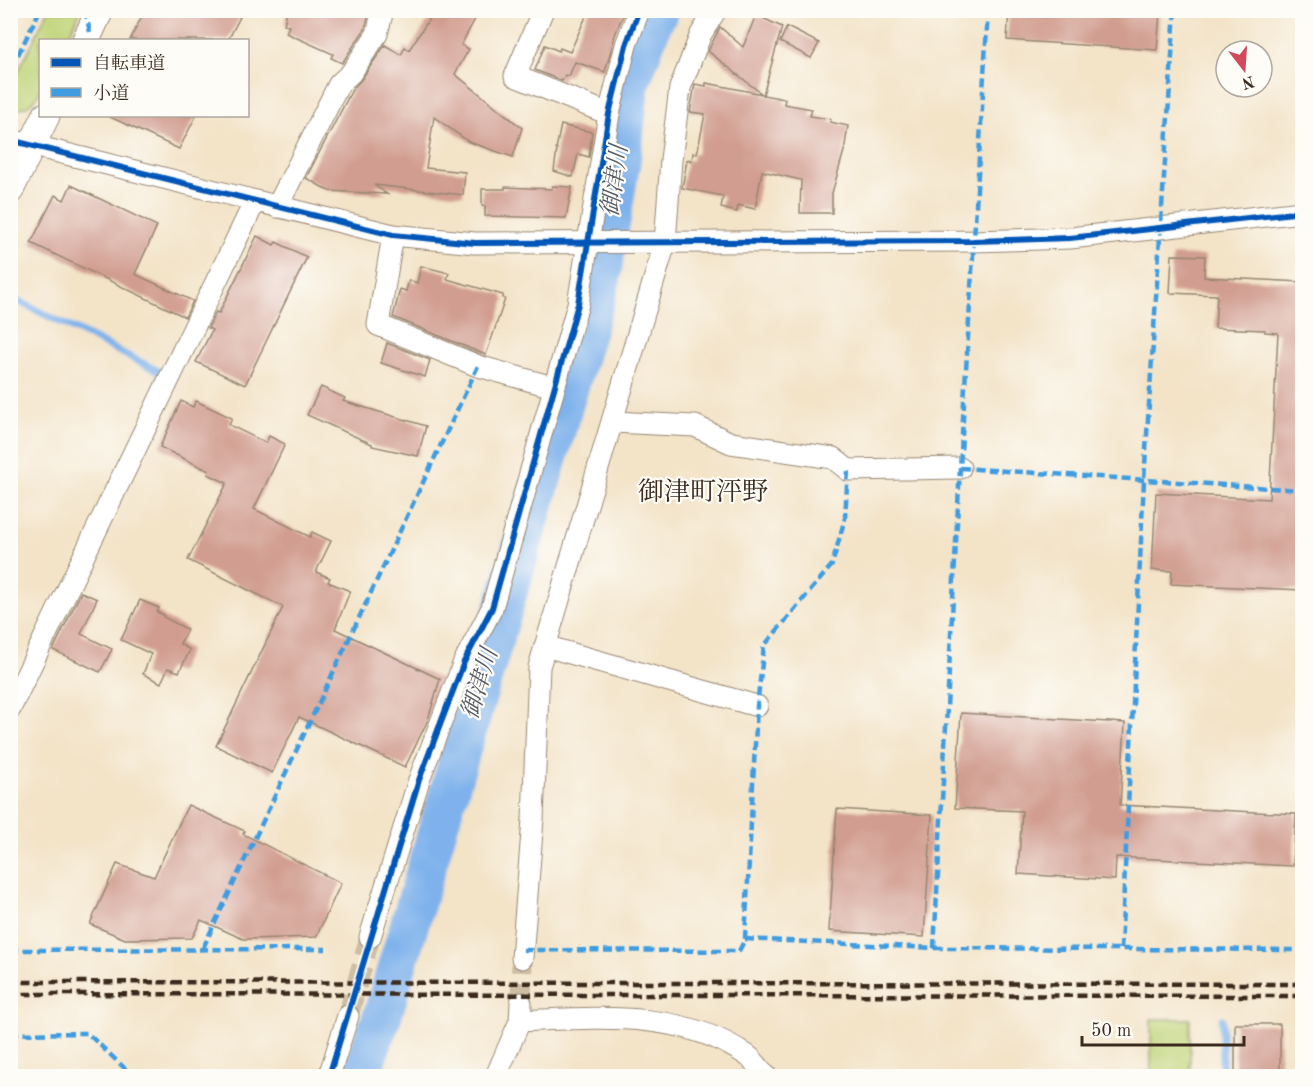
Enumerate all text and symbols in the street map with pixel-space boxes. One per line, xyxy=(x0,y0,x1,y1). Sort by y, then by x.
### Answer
legend xyxy=(39,39,249,117)
north arrow xyxy=(1214,39,1274,99)
text: 自転車道 xyxy=(93,53,165,73)
text: N xyxy=(1239,72,1256,91)
text: 小道 xyxy=(93,83,129,103)
water label: 御津川 xyxy=(596,140,633,218)
district label: 御津町泙野 xyxy=(638,478,768,506)
water label: 御津川 xyxy=(456,642,504,722)
scale bar xyxy=(1082,1009,1244,1047)
text: 50 m xyxy=(1091,1022,1131,1040)

